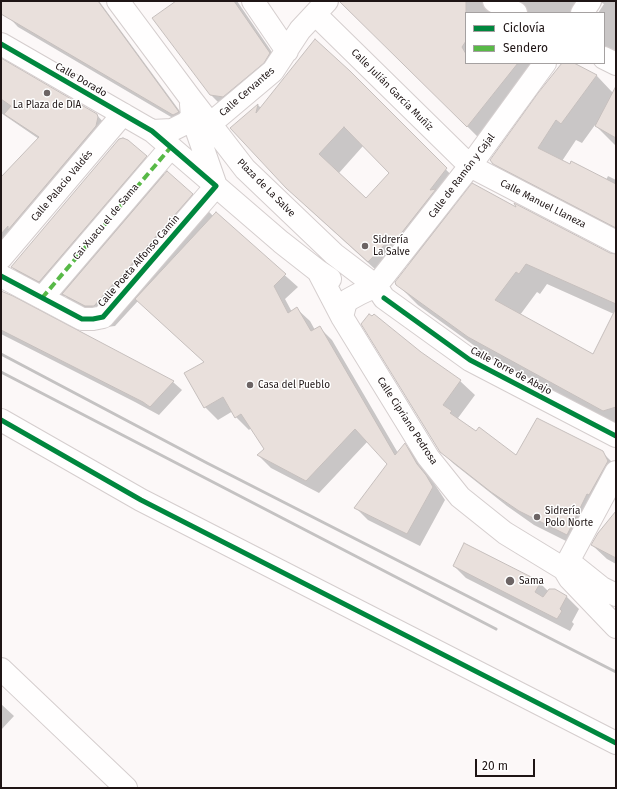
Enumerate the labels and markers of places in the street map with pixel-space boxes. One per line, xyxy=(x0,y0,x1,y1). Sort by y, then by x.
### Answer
marker: La Plaza de DIA xyxy=(42,88,52,98)
place label: La Plaza de DIA xyxy=(13,99,81,111)
place label: Sidrería La Salve xyxy=(373,234,410,258)
marker: Sidrería La Salve xyxy=(360,241,370,251)
place label: Casa del Pueblo xyxy=(258,379,330,391)
marker: Casa del Pueblo xyxy=(245,380,255,390)
place label: Sidrería Polo Norte xyxy=(545,505,593,528)
marker: Sidrería Polo Norte xyxy=(532,512,542,522)
marker: Sama xyxy=(504,575,516,587)
place label: Sama xyxy=(519,575,544,587)

